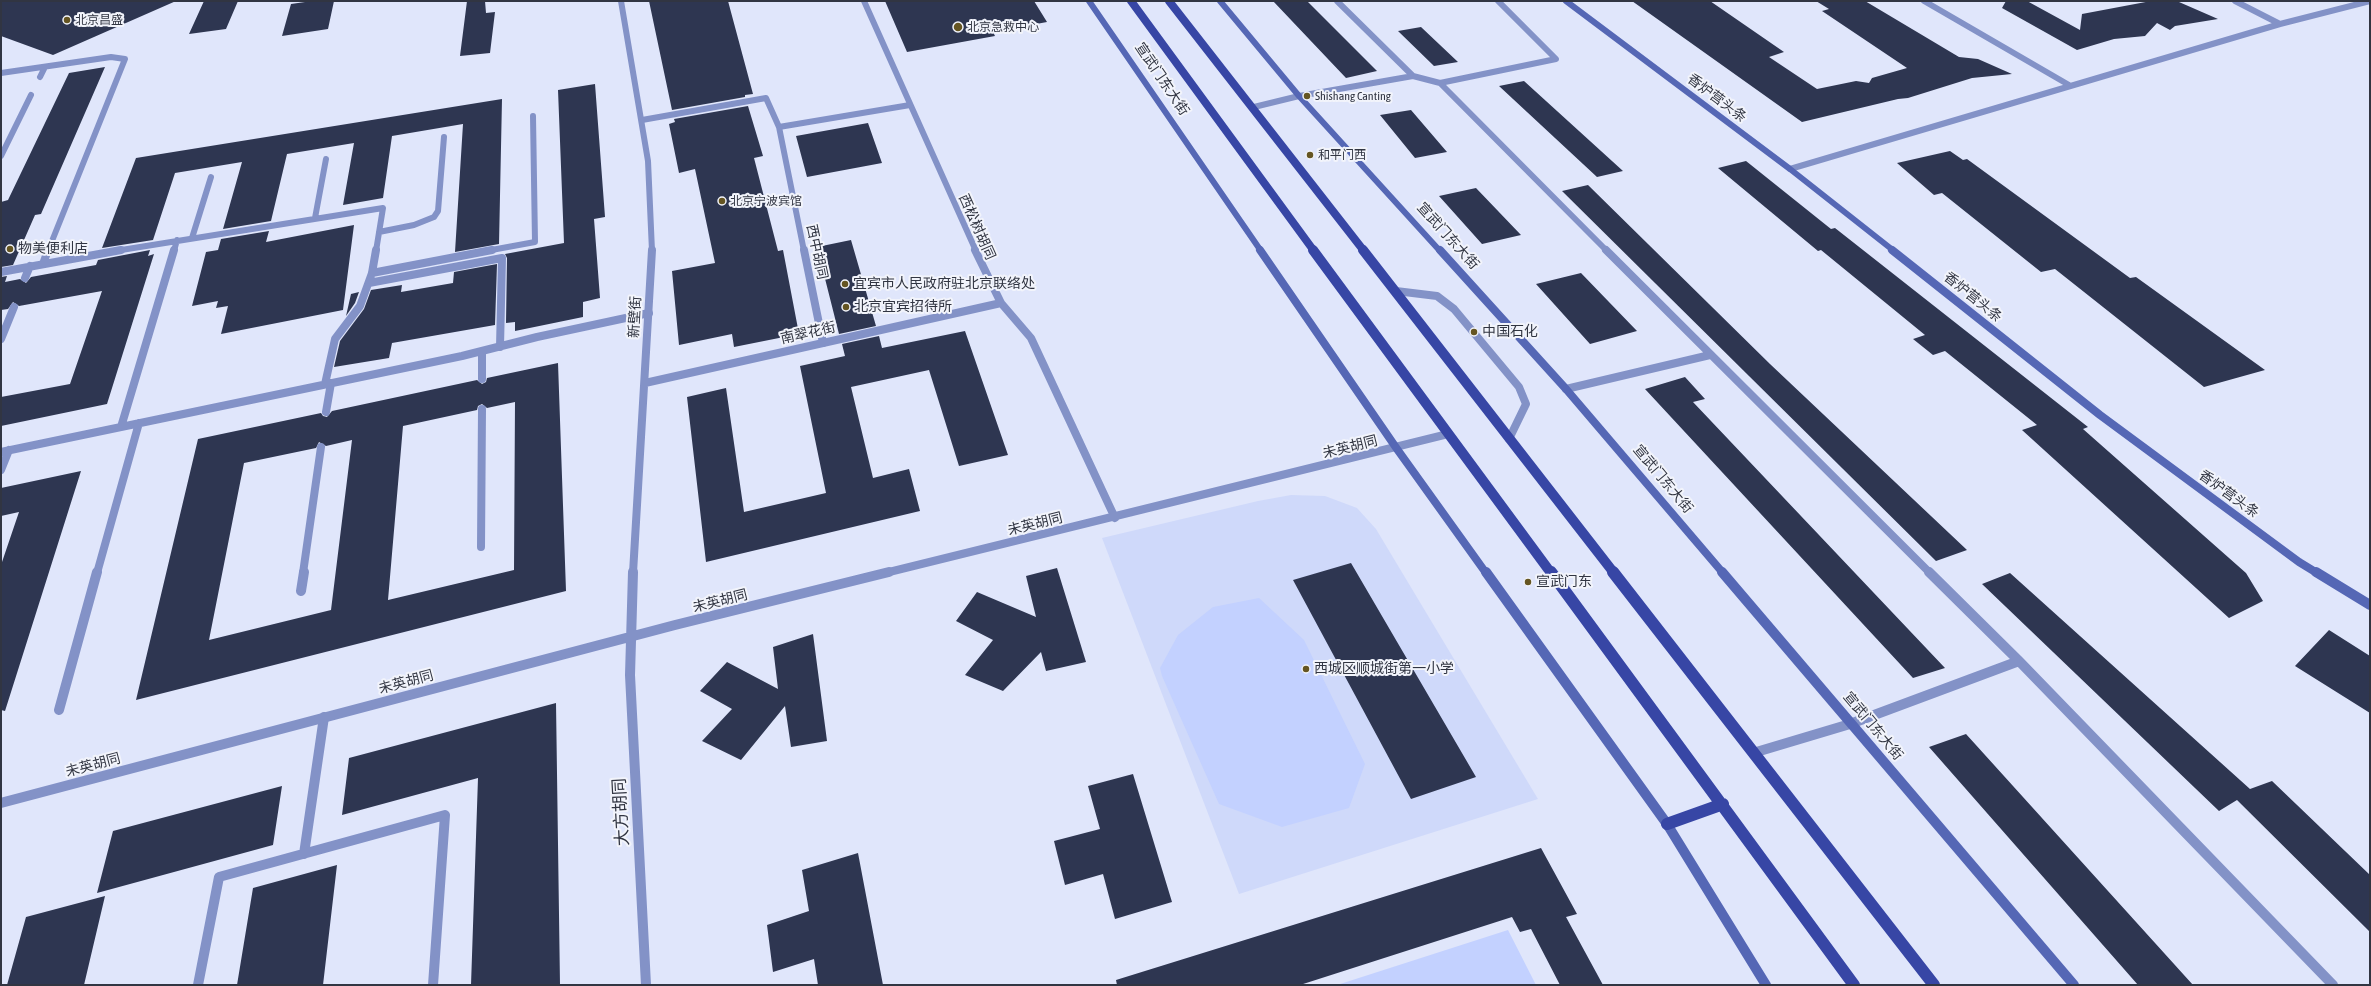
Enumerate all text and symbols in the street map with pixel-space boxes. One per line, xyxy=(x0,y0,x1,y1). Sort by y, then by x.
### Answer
place label: 北京昌盛 xyxy=(75,13,123,27)
marker: 北京昌盛 xyxy=(62,15,72,25)
place label: 北京急救中心 xyxy=(967,20,1039,34)
marker: 北京急救中心 xyxy=(952,21,964,33)
street label: 宣武门东大街 xyxy=(1132,39,1192,119)
street label: 香炉营头条 xyxy=(1684,70,1750,126)
place label: Shishang Canting xyxy=(1315,89,1391,103)
marker: Shishang Canting xyxy=(1302,91,1312,101)
place label: 和平门西 xyxy=(1318,148,1366,162)
marker: 和平门西 xyxy=(1305,150,1315,160)
street label: 西松树胡同 xyxy=(955,192,999,262)
place label: 北京宁波宾馆 xyxy=(730,194,802,208)
marker: 北京宁波宾馆 xyxy=(717,196,727,206)
street label: 宣武门东大街 xyxy=(1414,199,1482,273)
street label: 西中胡同 xyxy=(803,223,831,281)
place label: 物美便利店 xyxy=(18,241,88,257)
marker: 物美便利店 xyxy=(5,244,15,254)
street label: 香炉营头条 xyxy=(1941,268,2005,326)
place label: 宜宾市人民政府驻北京联络处 xyxy=(853,276,1035,292)
marker: 宜宾市人民政府驻北京联络处 xyxy=(840,279,850,289)
street label: 新壁街 xyxy=(626,296,644,338)
place label: 北京宜宾招待所 xyxy=(854,299,952,315)
marker: 北京宜宾招待所 xyxy=(841,302,851,312)
street label: 南翠花街 xyxy=(779,319,837,347)
place label: 中国石化 xyxy=(1482,324,1538,340)
marker: 中国石化 xyxy=(1469,327,1479,337)
street label: 未英胡同 xyxy=(1321,432,1379,462)
street label: 宣武门东大街 xyxy=(1630,441,1696,517)
street label: 香炉营头条 xyxy=(2196,467,2262,521)
street label: 未英胡同 xyxy=(1006,509,1064,539)
place label: 宣武门东 xyxy=(1536,574,1592,590)
marker: 宣武门东 xyxy=(1523,577,1533,587)
street label: 未英胡同 xyxy=(691,586,749,616)
place label: 西城区顺城街第一小学 xyxy=(1314,661,1454,677)
marker: 西城区顺城街第一小学 xyxy=(1301,664,1311,674)
street label: 未英胡同 xyxy=(377,667,435,697)
street label: 宣武门东大街 xyxy=(1840,688,1906,764)
street label: 未英胡同 xyxy=(64,750,122,780)
street label: 大方胡同 xyxy=(609,778,633,846)

